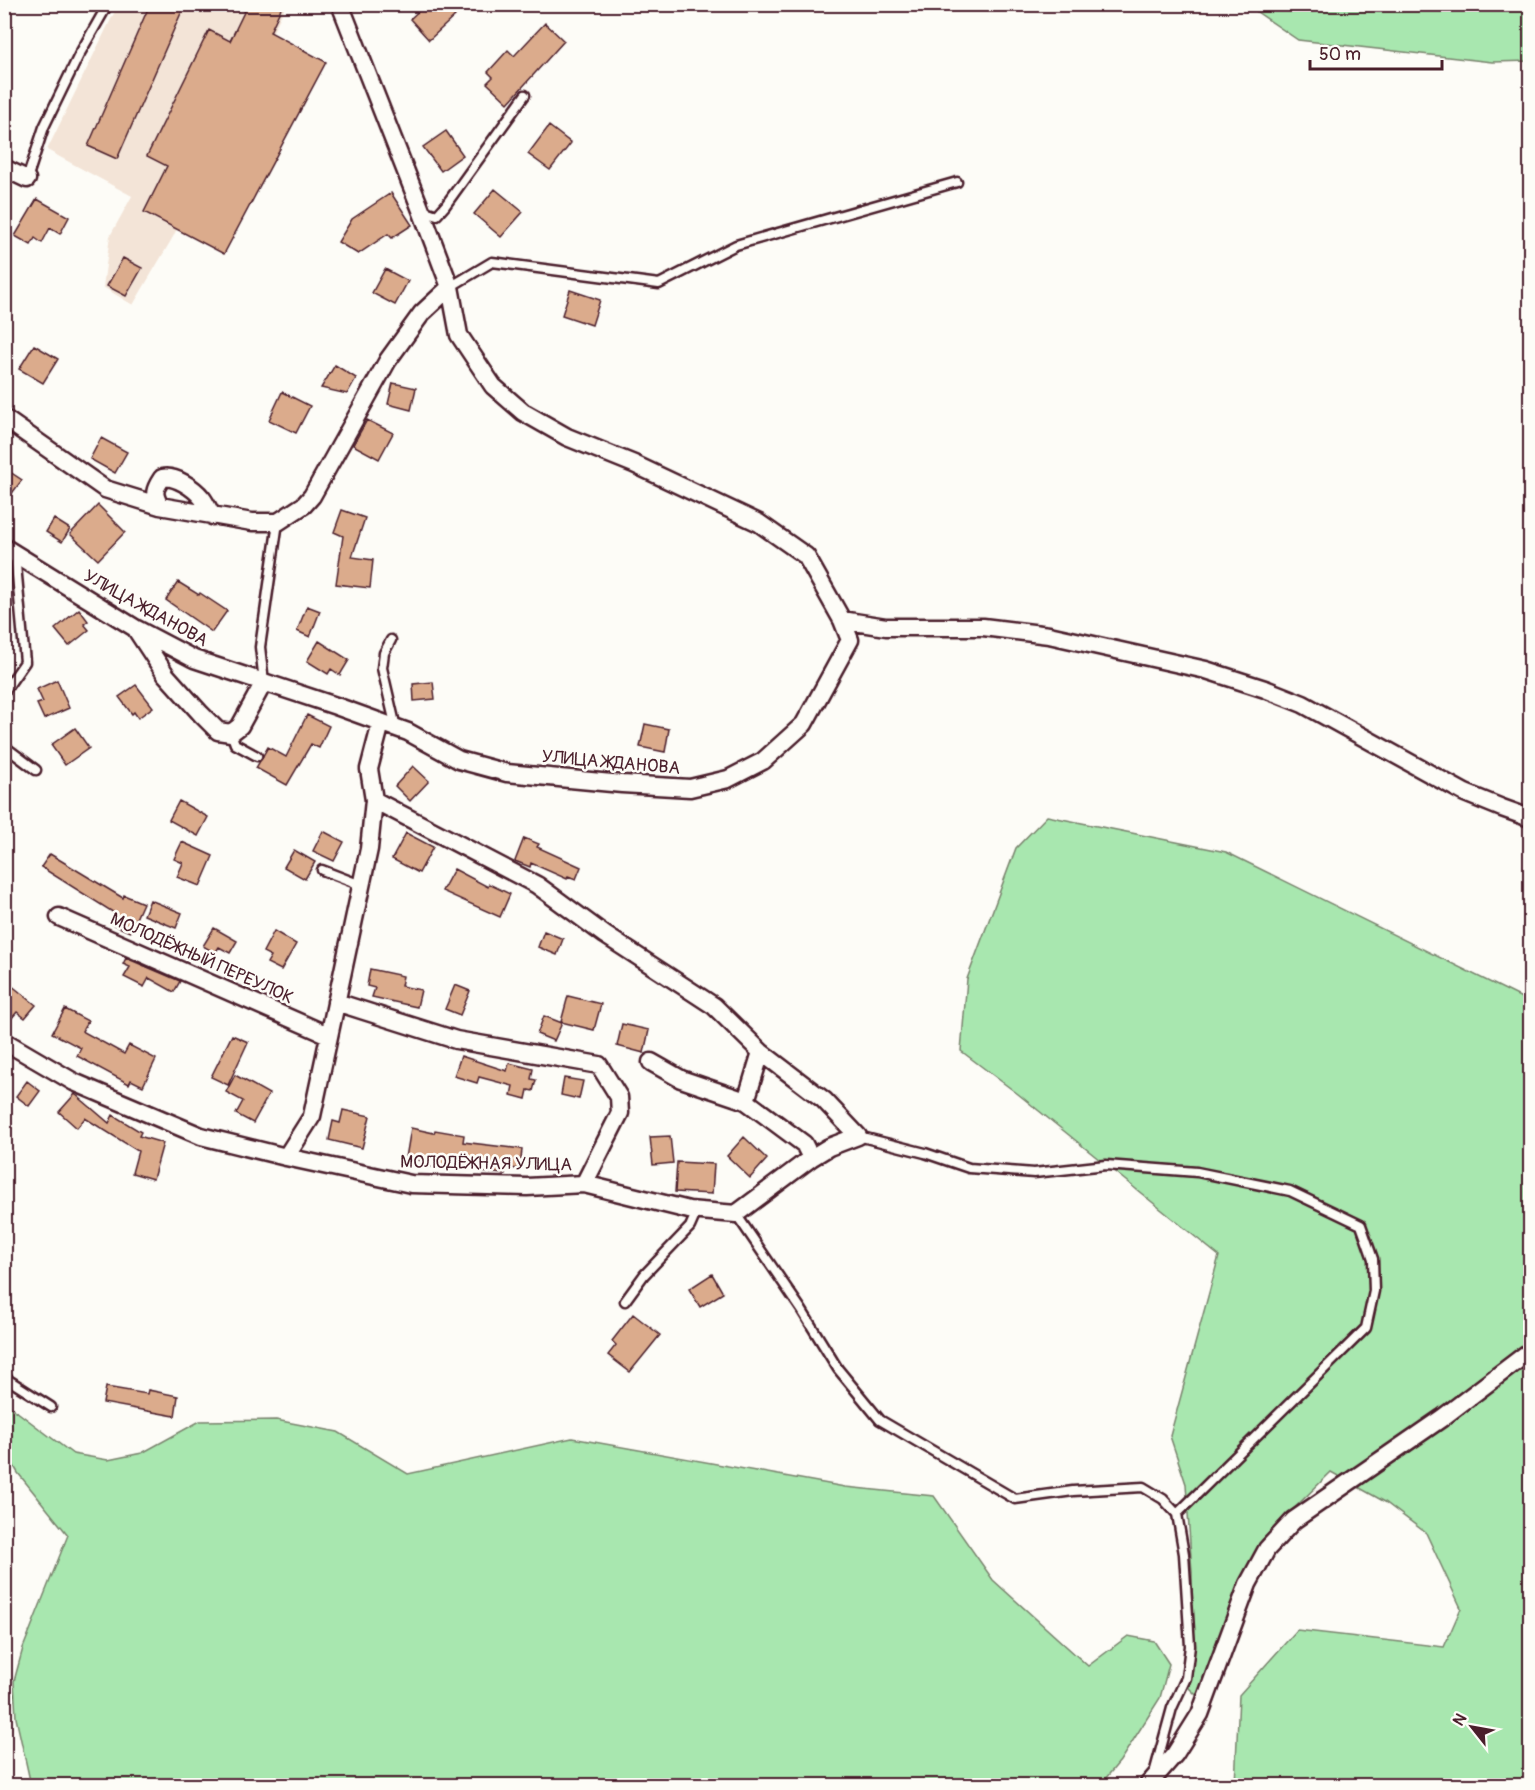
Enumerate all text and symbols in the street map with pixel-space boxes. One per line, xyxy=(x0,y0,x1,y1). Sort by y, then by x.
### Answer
scale bar xyxy=(1310,33,1442,71)
text: 50 m xyxy=(1319,43,1361,66)
street label: УЛИЦА ЖДАНОВА xyxy=(80,565,212,652)
street label: УЛИЦА ЖДАНОВА xyxy=(541,745,681,780)
street label: МОЛОДЁЖНЫЙ ПЕРЕУЛОК xyxy=(106,908,297,1009)
street label: МОЛОДЁЖНАЯ УЛИЦА xyxy=(400,1151,572,1177)
north arrow xyxy=(1442,1697,1502,1757)
text: N xyxy=(1449,1710,1471,1730)

